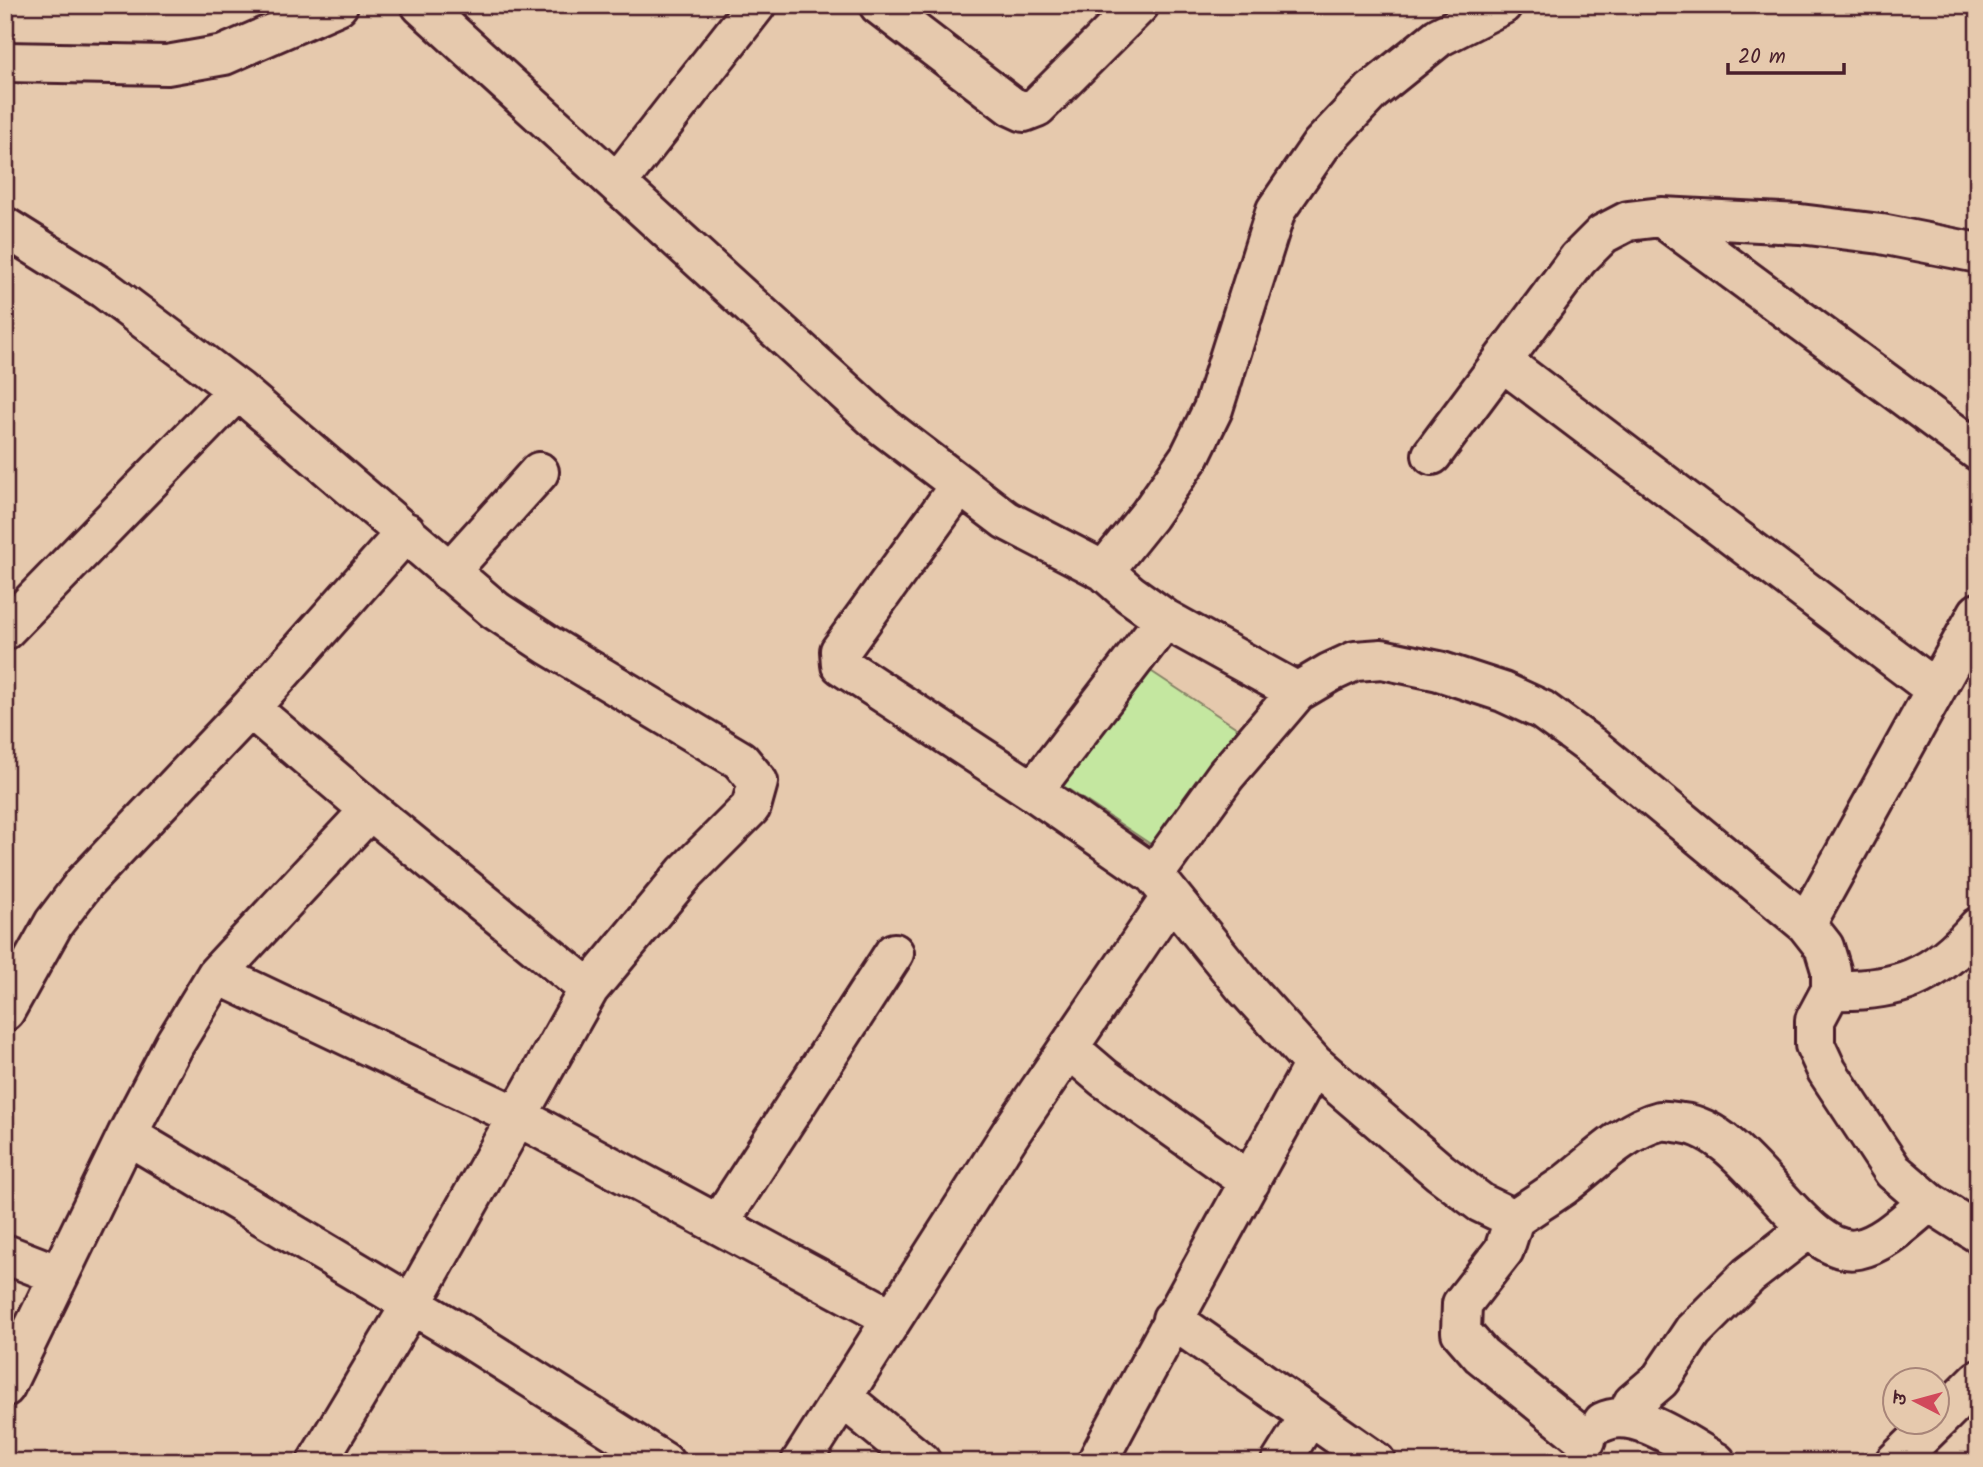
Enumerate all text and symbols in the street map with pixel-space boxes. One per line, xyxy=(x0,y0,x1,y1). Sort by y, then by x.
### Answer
scale bar xyxy=(1728,32,1843,76)
text: 20 m xyxy=(1738,41,1786,74)
north arrow xyxy=(1882,1366,1952,1436)
text: उ xyxy=(1886,1388,1917,1407)

